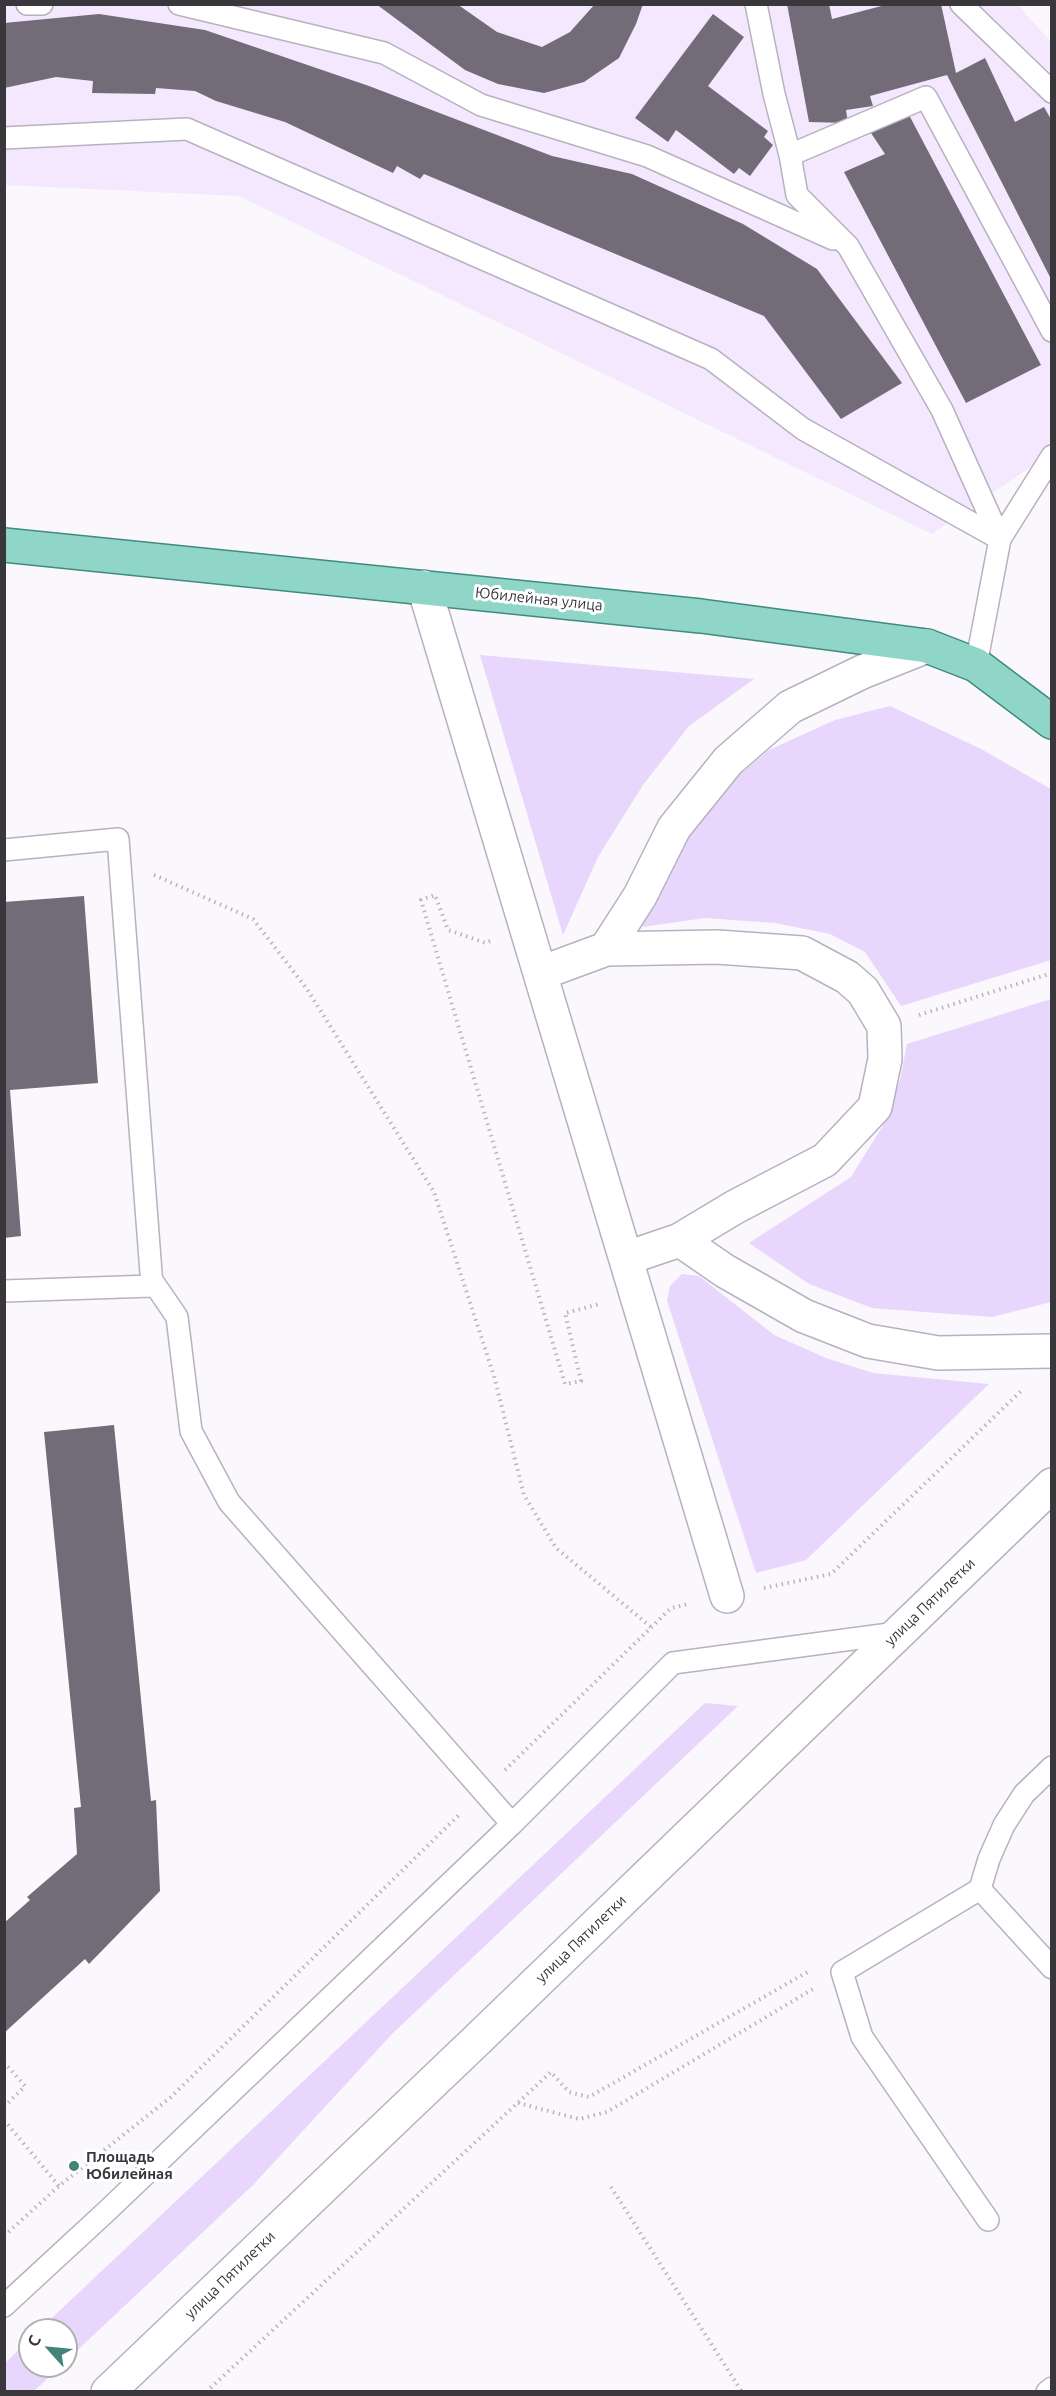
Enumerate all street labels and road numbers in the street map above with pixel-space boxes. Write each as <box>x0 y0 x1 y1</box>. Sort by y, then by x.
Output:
street label: Юбилейная улица <box>474 583 604 615</box>
street label: улица Пятилетки <box>881 1554 979 1650</box>
street label: улица Пятилетки <box>532 1891 630 1987</box>
street label: улица Пятилетки <box>181 2227 279 2323</box>

